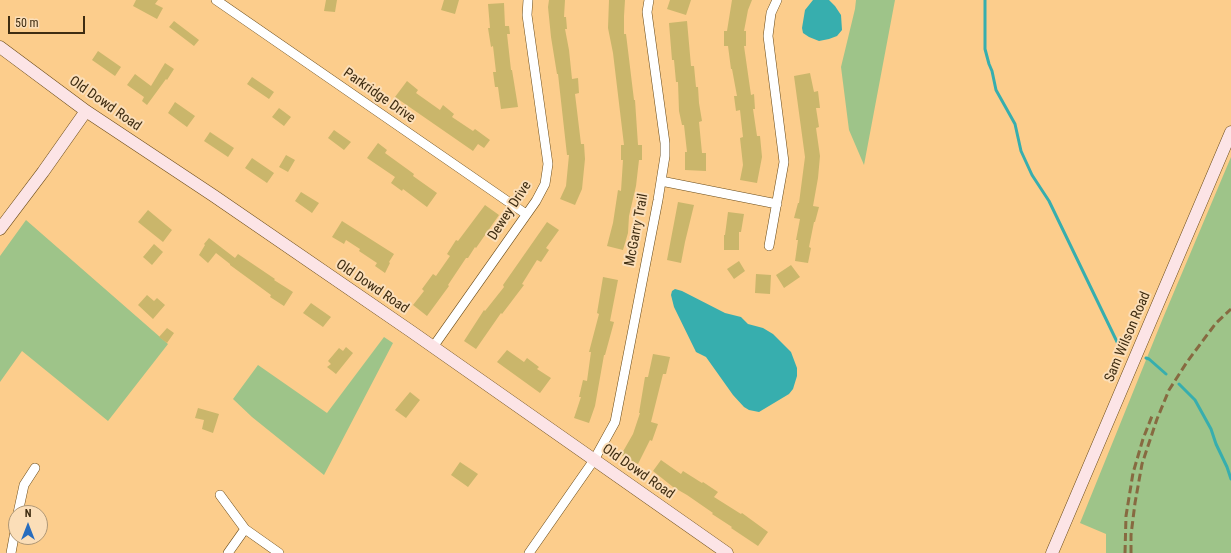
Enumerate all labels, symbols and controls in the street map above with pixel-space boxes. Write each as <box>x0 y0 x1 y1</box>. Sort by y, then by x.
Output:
scale bar <box>10 8 87 34</box>
text: 50 m <box>15 16 39 30</box>
street label: Parkridge Drive <box>340 65 418 127</box>
street label: Old Dowd Road <box>66 73 144 135</box>
street label: Dewey Drive <box>485 178 535 244</box>
street label: McGarry Trail <box>622 192 652 268</box>
street label: Old Dowd Road <box>332 257 412 317</box>
street label: Sam Wilson Road <box>1101 289 1155 385</box>
street label: Old Dowd Road <box>599 441 677 503</box>
north arrow <box>8 505 48 545</box>
text: N <box>25 507 31 520</box>

